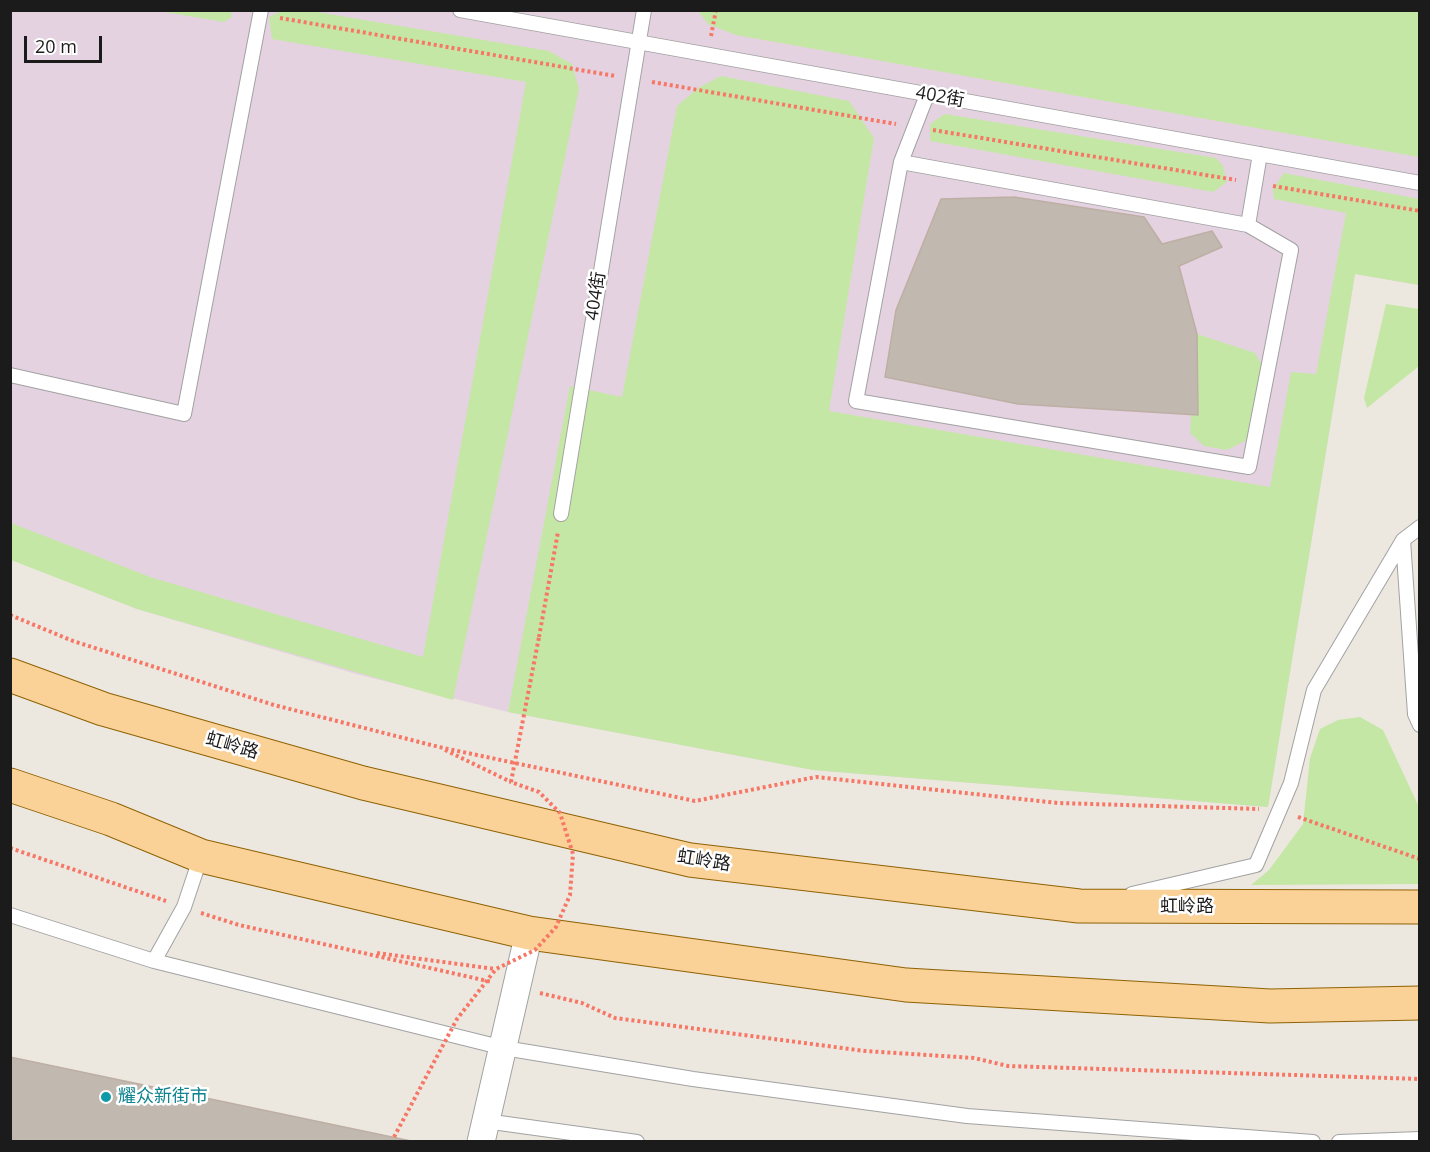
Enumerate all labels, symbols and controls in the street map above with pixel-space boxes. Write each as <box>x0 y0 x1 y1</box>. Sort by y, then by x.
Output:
scale bar <box>27 24 105 62</box>
text: 20 m <box>35 34 77 58</box>
street label: 402街 <box>914 82 966 112</box>
street label: 404街 <box>582 270 610 322</box>
street label: 虹岭路 <box>203 728 261 764</box>
street label: 虹岭路 <box>676 846 732 876</box>
street label: 虹岭路 <box>1160 896 1214 918</box>
place label: 耀众新街市 <box>118 1086 208 1108</box>
marker: 耀众新街市 <box>99 1090 113 1104</box>

